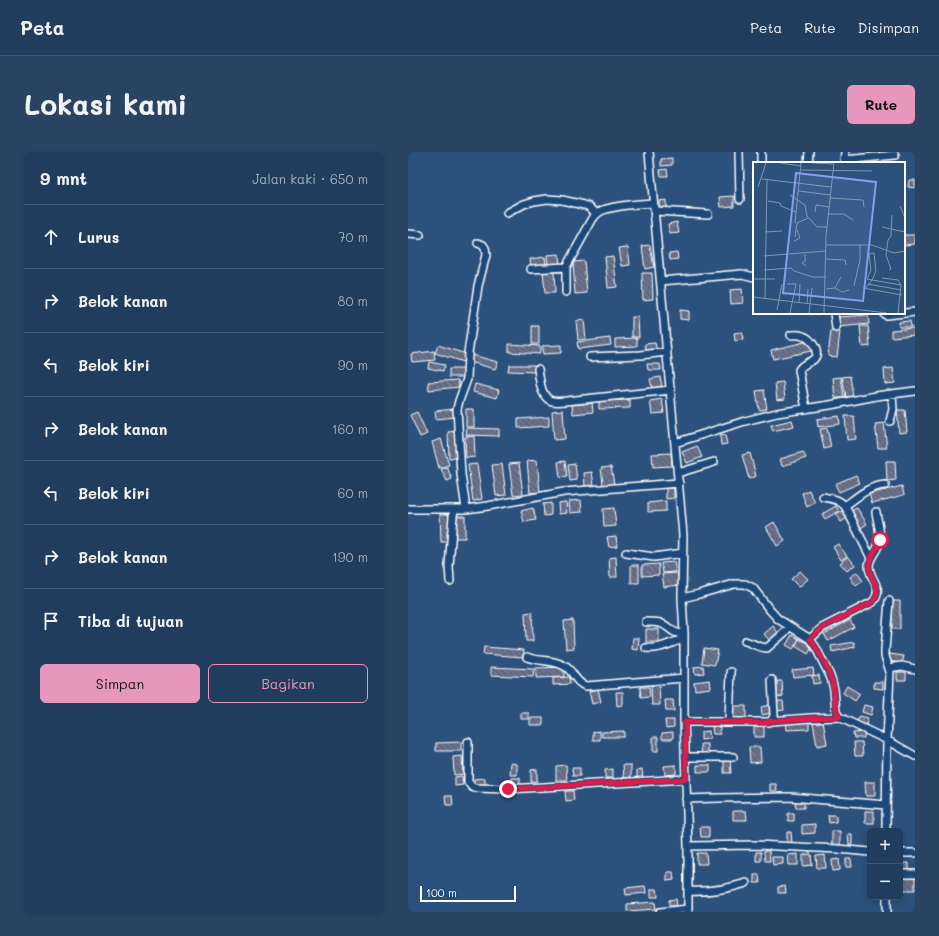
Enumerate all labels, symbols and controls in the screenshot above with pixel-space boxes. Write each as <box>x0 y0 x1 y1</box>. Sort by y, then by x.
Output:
text: Peta <box>20 15 64 40</box>
text: Peta <box>750 18 782 37</box>
text: Rute <box>804 18 836 37</box>
text: Disimpan <box>858 18 919 37</box>
button: Rute <box>847 85 915 124</box>
text: Lokasi kami <box>24 86 187 122</box>
inset map <box>753 162 905 314</box>
text: 9 mnt <box>40 167 87 189</box>
text: Jalan kaki · 650 m <box>252 170 368 187</box>
icon: ahead <box>40 226 62 248</box>
text: Lurus <box>78 227 119 247</box>
text: 70 m <box>338 228 368 245</box>
icon: right <box>40 290 62 312</box>
text: Belok kanan <box>78 291 167 311</box>
text: 80 m <box>338 292 368 309</box>
icon: left <box>40 354 62 376</box>
text: Belok kiri <box>78 355 150 375</box>
text: 90 m <box>338 356 368 373</box>
icon: right <box>40 418 62 440</box>
text: Belok kanan <box>78 419 167 439</box>
text: 160 m <box>332 420 368 437</box>
icon: left <box>40 482 62 504</box>
text: Belok kiri <box>78 483 150 503</box>
text: 60 m <box>338 484 368 501</box>
route start <box>871 531 889 549</box>
icon: right <box>40 546 62 568</box>
text: Belok kanan <box>78 547 167 567</box>
text: 190 m <box>332 548 368 565</box>
icon: arrive <box>40 610 62 632</box>
text: Tiba di tujuan <box>78 611 183 631</box>
button: Simpan <box>40 664 200 703</box>
button: Bagikan <box>208 664 368 703</box>
route end <box>499 780 517 798</box>
map controls <box>867 828 903 900</box>
button: + <box>867 828 903 864</box>
button: − <box>867 864 903 900</box>
scale bar <box>420 884 516 903</box>
text: 100 m <box>426 885 457 900</box>

